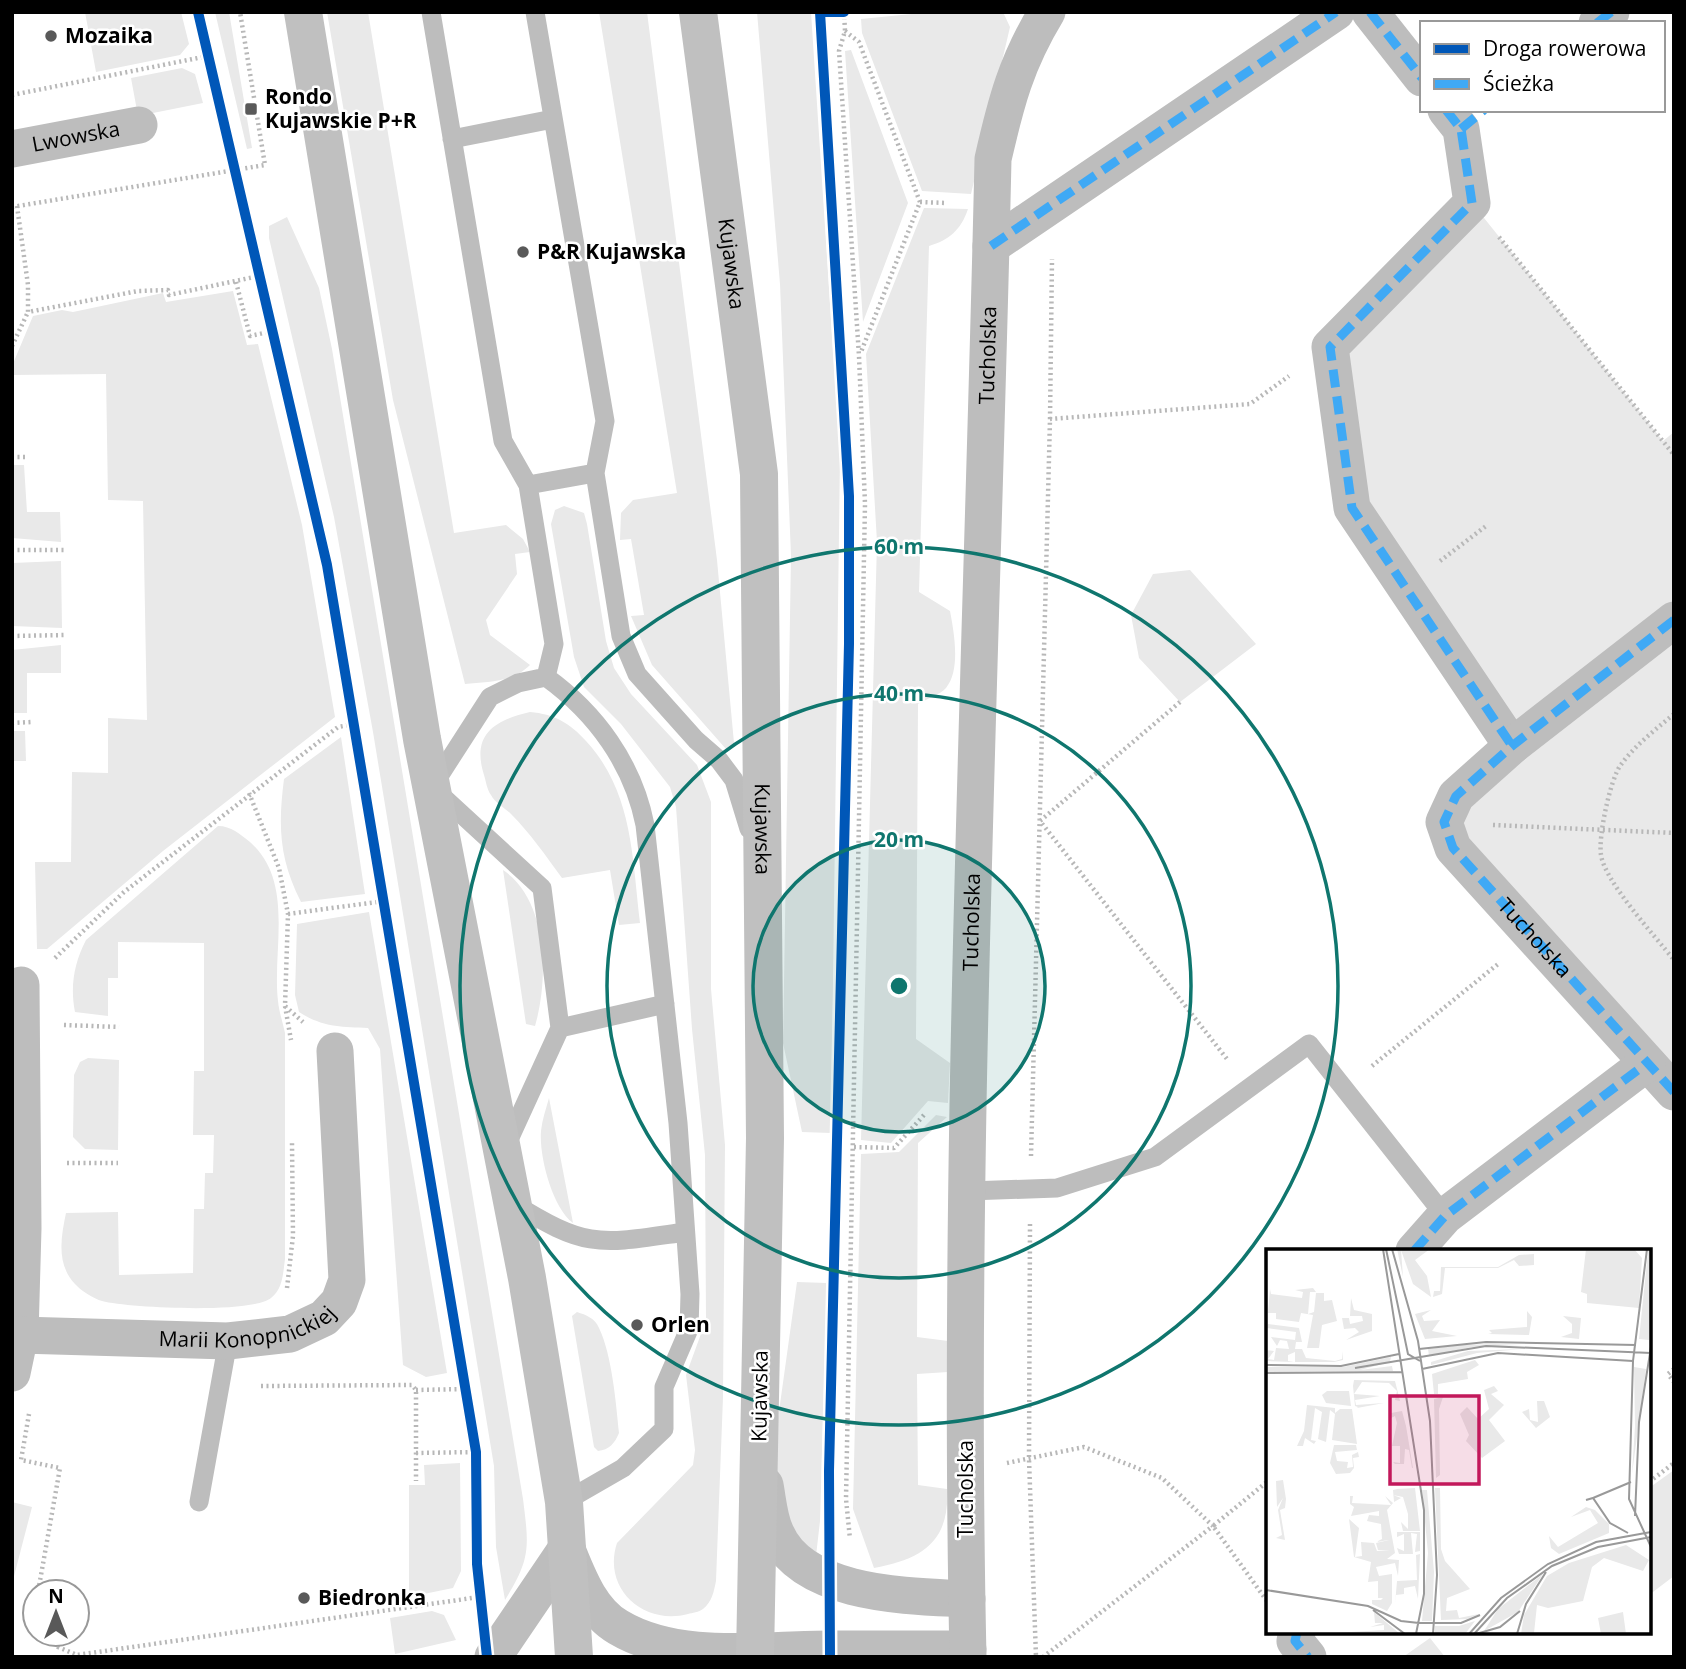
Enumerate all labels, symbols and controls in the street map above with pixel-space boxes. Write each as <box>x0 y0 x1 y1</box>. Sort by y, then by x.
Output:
place label: Mozaika <box>65 21 153 49</box>
legend <box>1420 21 1665 112</box>
marker: Mozaika <box>43 28 59 44</box>
text: Droga rowerowa <box>1483 34 1646 62</box>
text: Ścieżka <box>1483 69 1554 97</box>
place label: Rondo Kujawskie P+R <box>265 82 417 134</box>
marker: Rondo Kujawskie P+R <box>243 101 259 117</box>
street label: Lwowska <box>29 114 122 158</box>
street label: Kujawska <box>712 216 752 311</box>
place label: P&R Kujawska <box>537 237 686 265</box>
marker: P&R Kujawska <box>515 244 531 260</box>
street label: Tucholska <box>972 306 1002 405</box>
text: 60 m <box>874 532 924 560</box>
text: 40 m <box>874 679 924 707</box>
street label: Kujawska <box>749 783 778 875</box>
text: 20 m <box>874 825 924 853</box>
street label: Tucholska <box>956 873 986 971</box>
street label: Tucholska <box>1492 892 1579 983</box>
centre of rings <box>887 974 911 998</box>
inset map <box>1266 1249 1651 1634</box>
street label: Marii Konopnickiej <box>158 1299 341 1354</box>
place label: Orlen <box>651 1310 710 1338</box>
marker: Orlen <box>629 1317 645 1333</box>
street label: Kujawska <box>744 1350 774 1442</box>
street label: Tucholska <box>951 1440 979 1538</box>
north arrow <box>21 1578 91 1648</box>
text: N <box>48 1583 64 1609</box>
place label: Biedronka <box>318 1583 426 1611</box>
marker: Biedronka <box>296 1590 312 1606</box>

